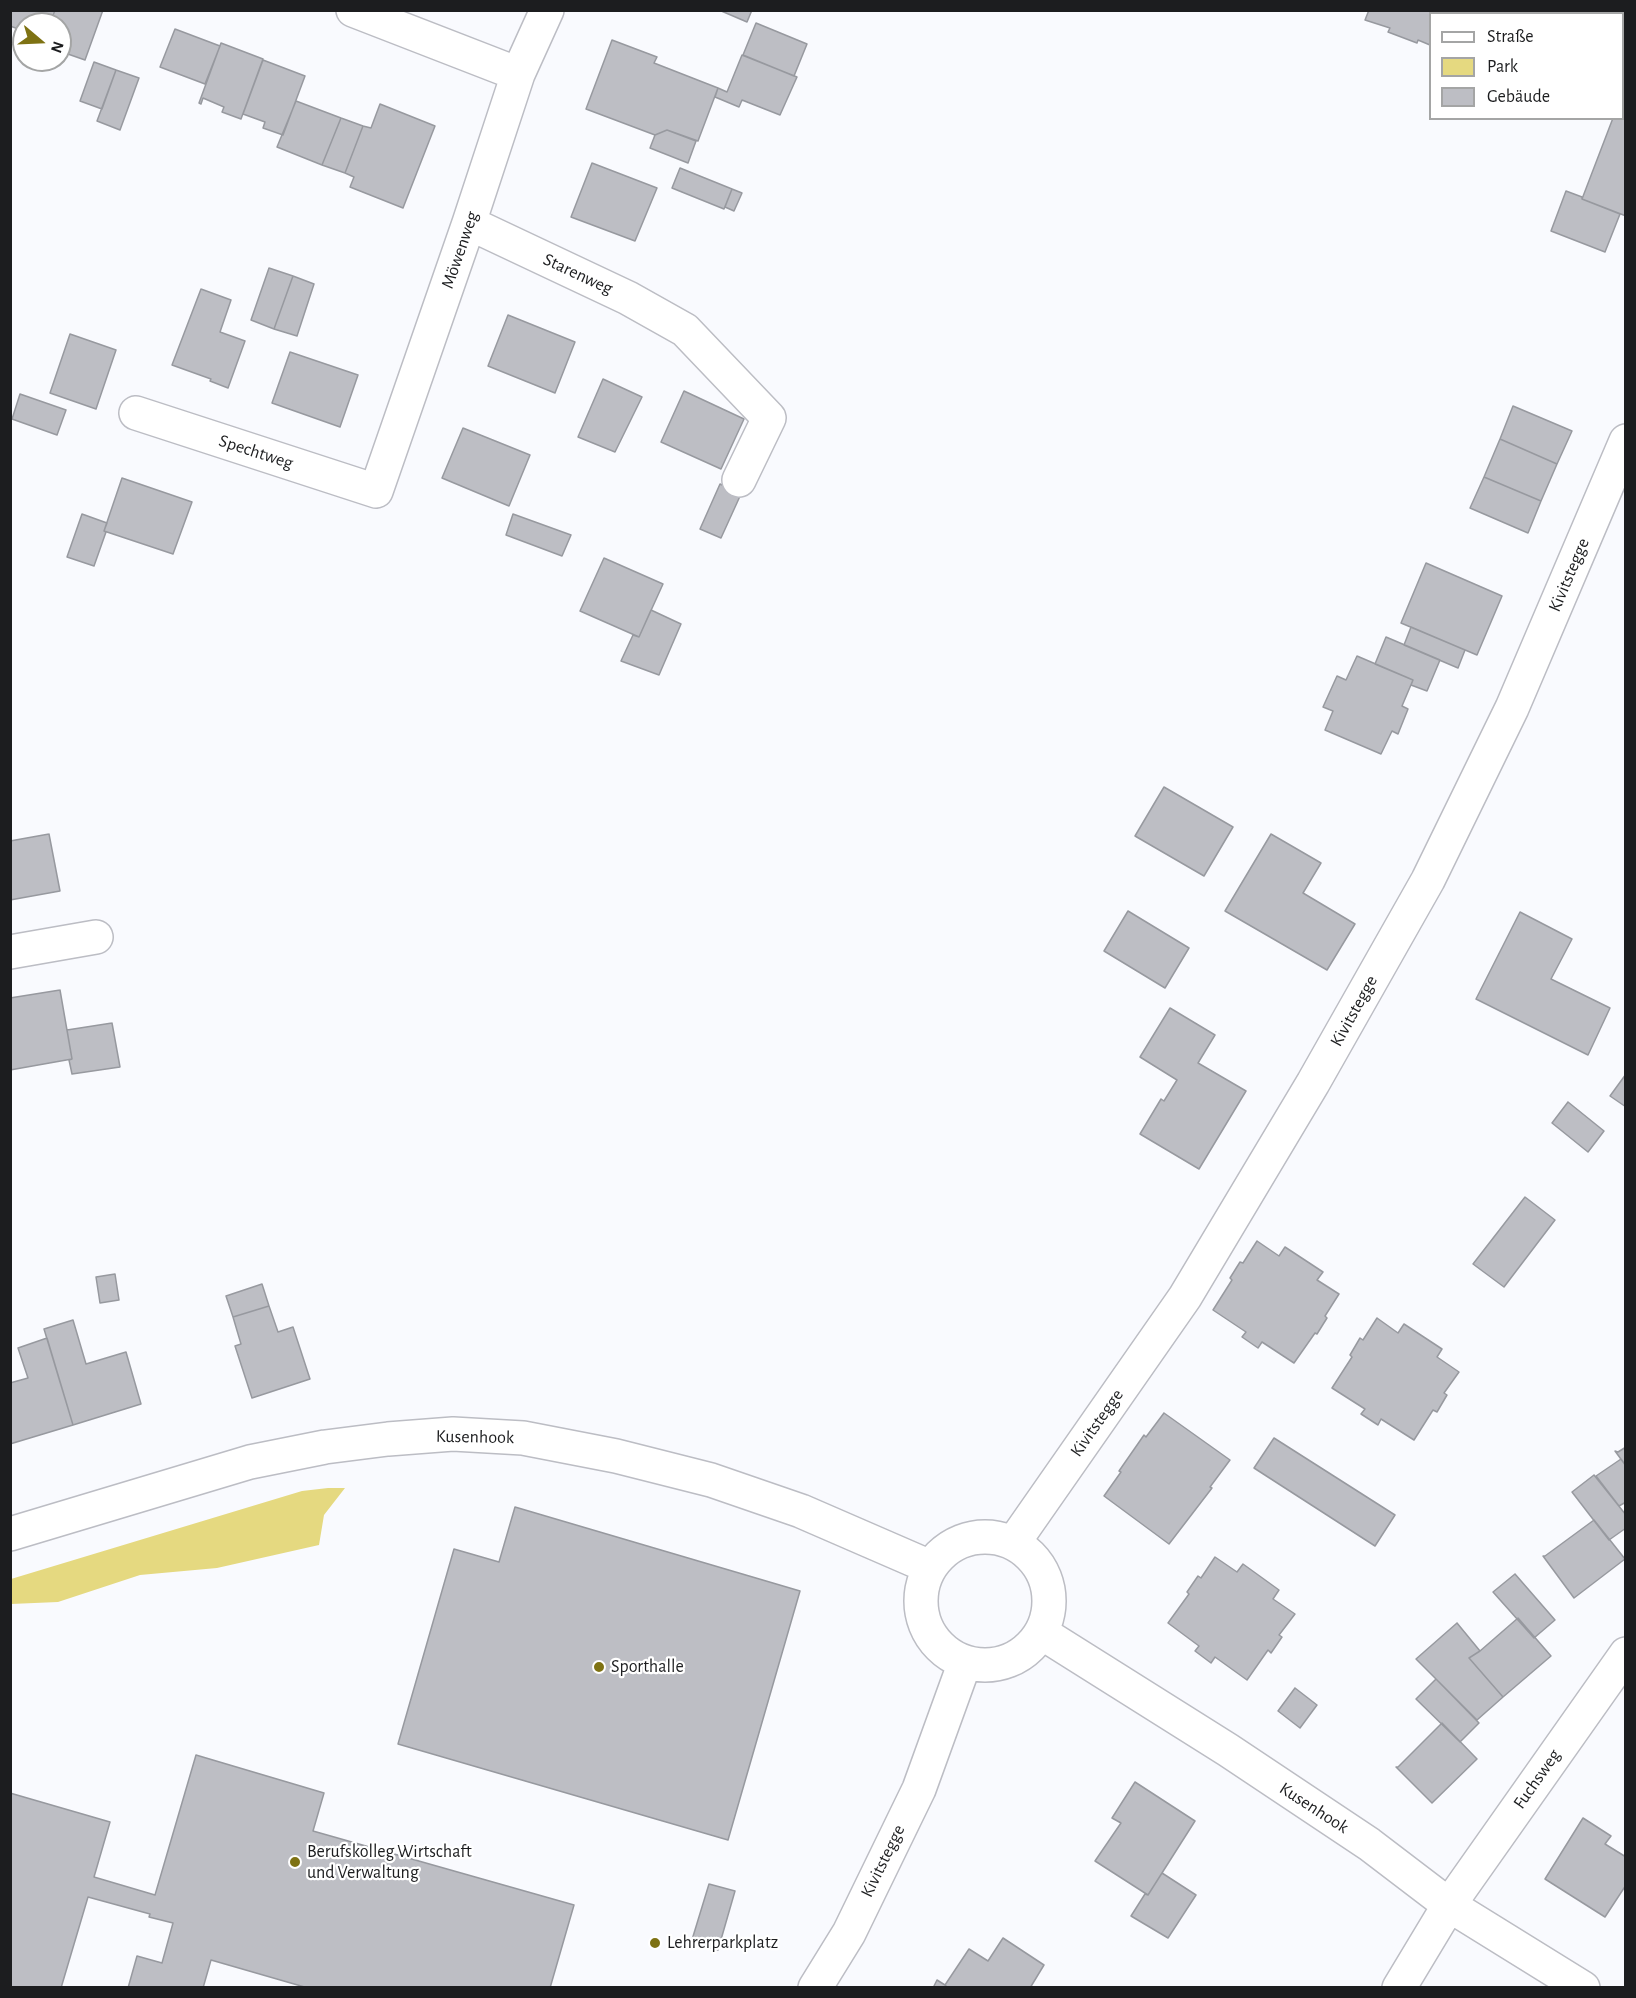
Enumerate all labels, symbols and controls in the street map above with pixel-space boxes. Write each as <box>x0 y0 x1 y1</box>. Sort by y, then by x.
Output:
north arrow <box>12 12 72 72</box>
legend <box>1429 12 1624 120</box>
text: Straße <box>1487 28 1533 46</box>
text: N <box>48 39 67 55</box>
text: Park <box>1487 58 1518 76</box>
text: Gebäude <box>1487 88 1550 106</box>
street label: Möwenweg <box>437 209 483 291</box>
street label: Starenweg <box>540 249 616 299</box>
street label: Spechtweg <box>216 430 296 474</box>
street label: Kivitstegge <box>1544 535 1594 615</box>
street label: Kivitstegge <box>1326 972 1382 1050</box>
street label: Kivitstegge <box>1066 1385 1128 1461</box>
street label: Kusenhook <box>436 1426 514 1448</box>
place label: Sporthalle <box>611 1656 684 1678</box>
marker: Sporthalle <box>592 1660 606 1674</box>
street label: Fuchsweg <box>1509 1745 1565 1813</box>
street label: Kusenhook <box>1275 1778 1353 1838</box>
street label: Kivitstegge <box>856 1821 910 1901</box>
place label: Berufskolleg Wirtschaft und Verwaltung <box>307 1841 472 1884</box>
marker: Berufskolleg Wirtschaft und Verwaltung <box>288 1855 302 1869</box>
place label: Lehrerparkplatz <box>667 1932 778 1954</box>
marker: Lehrerparkplatz <box>648 1936 662 1950</box>

